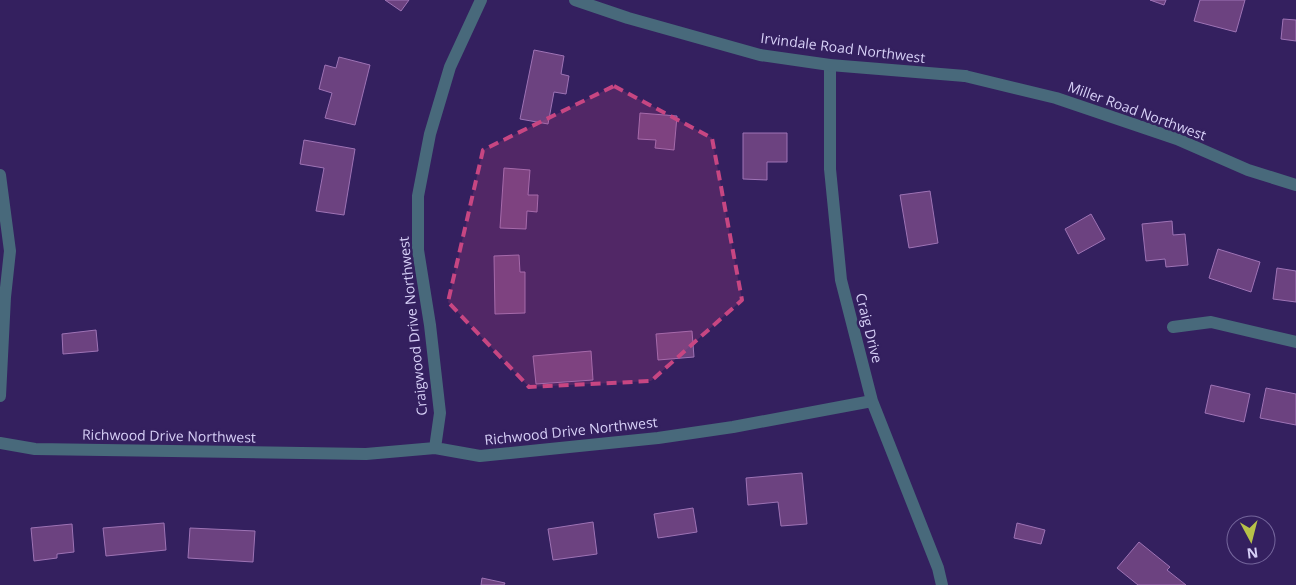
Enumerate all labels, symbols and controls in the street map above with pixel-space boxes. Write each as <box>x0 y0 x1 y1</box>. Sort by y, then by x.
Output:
street label: Irvindale Road Northwest <box>760 28 927 67</box>
street label: Miller Road Northwest <box>1065 77 1209 144</box>
street label: Craigwood Drive Northwest <box>394 236 431 416</box>
street label: Craig Drive <box>852 291 887 365</box>
street label: Richwood Drive Northwest <box>483 412 658 449</box>
street label: Richwood Drive Northwest <box>82 424 256 447</box>
north arrow <box>1226 515 1276 565</box>
text: N <box>1246 543 1259 564</box>

